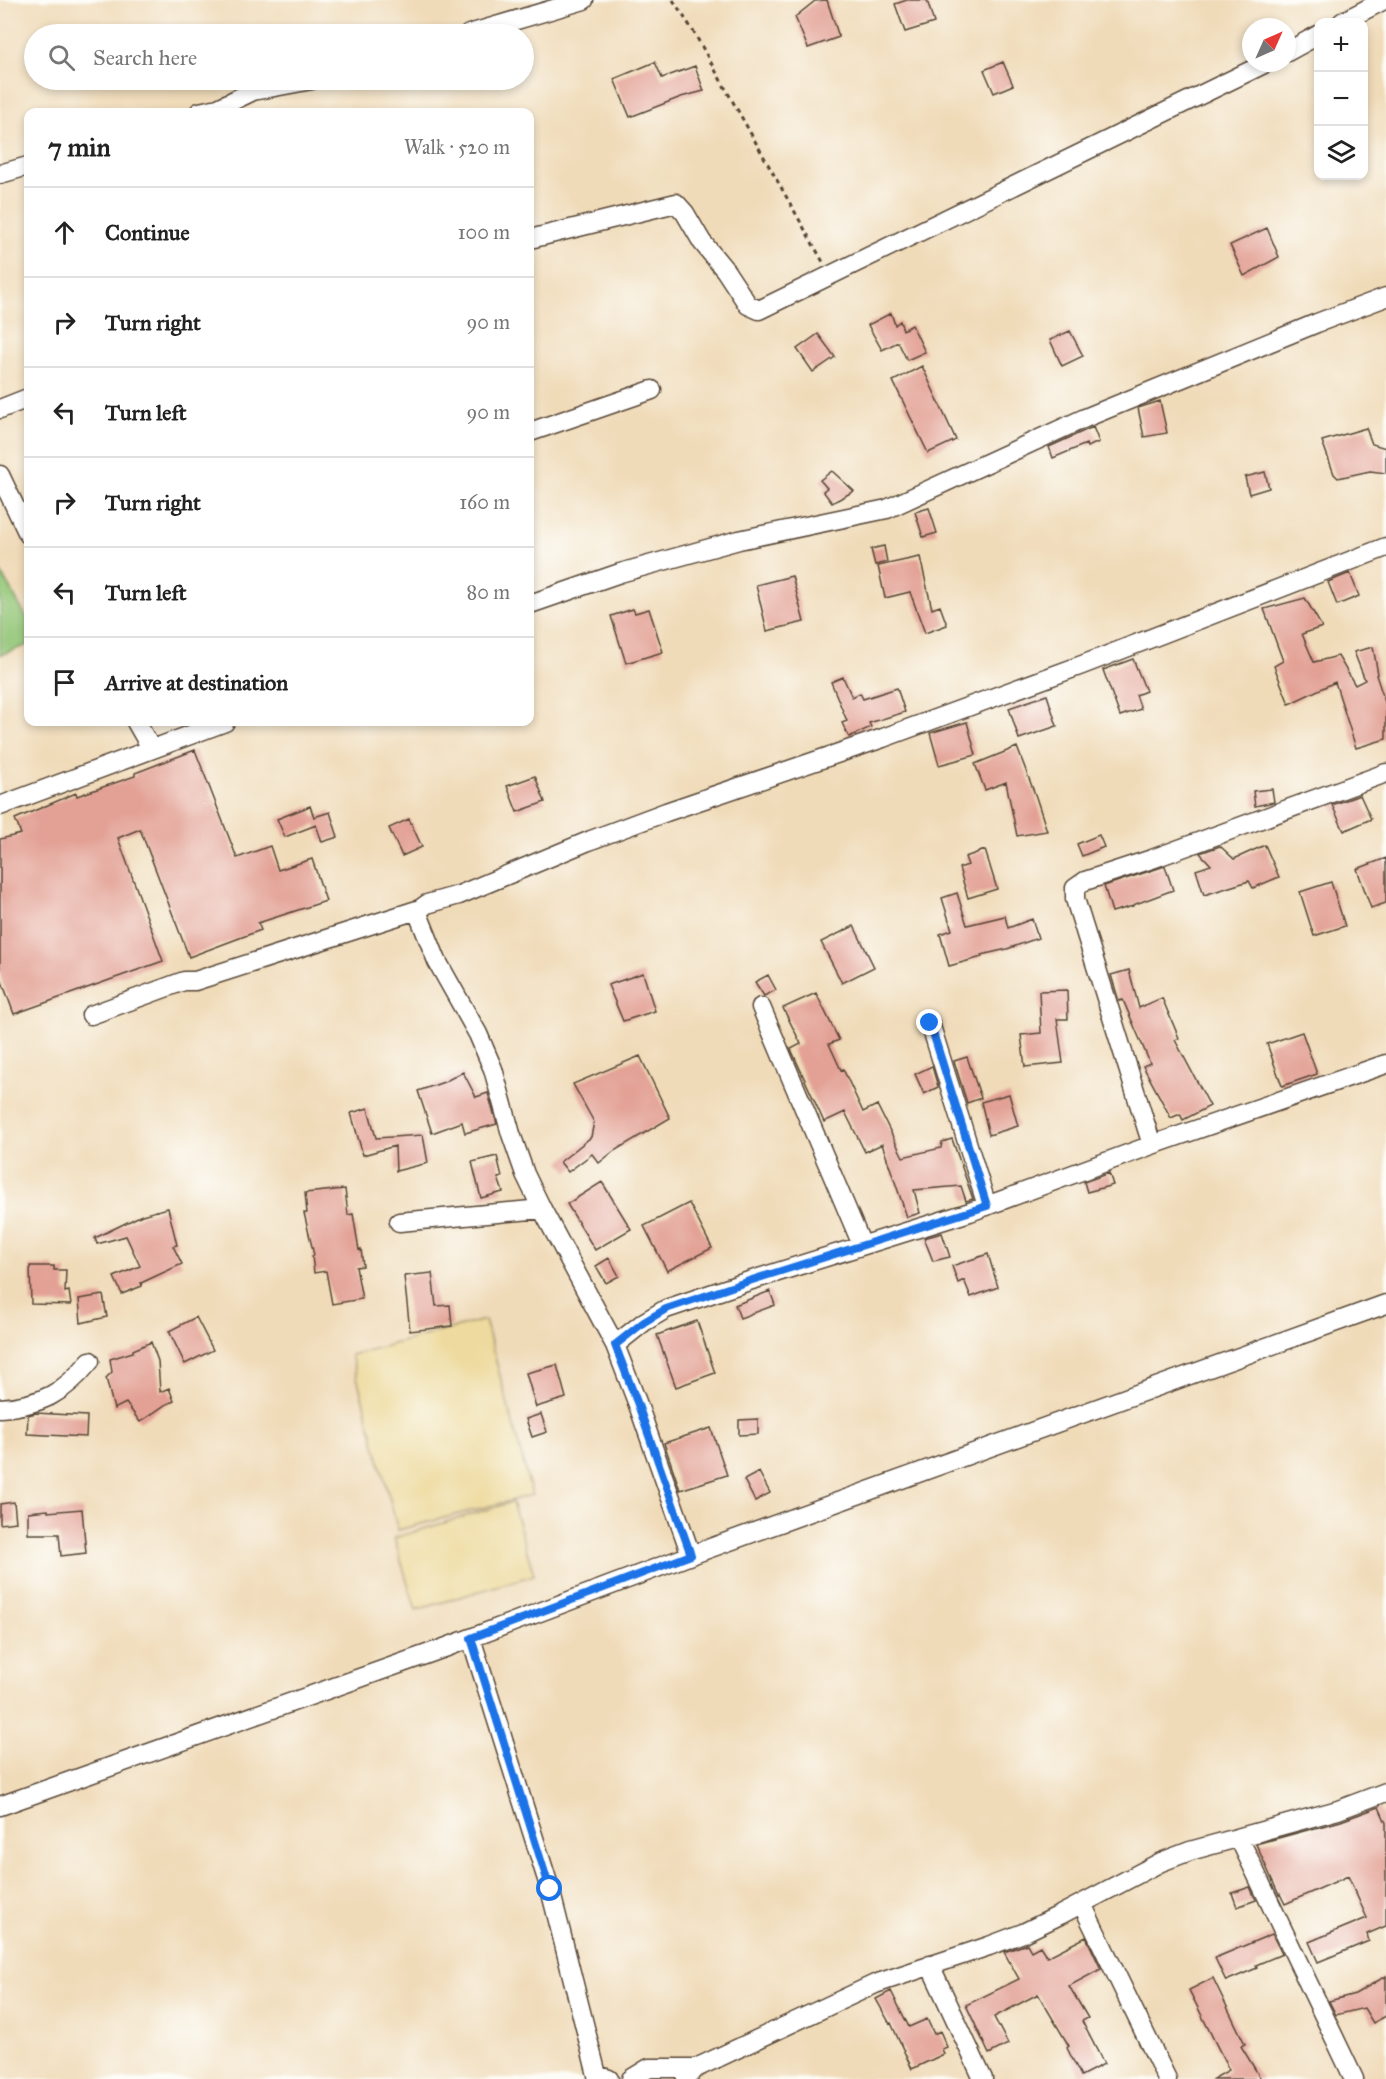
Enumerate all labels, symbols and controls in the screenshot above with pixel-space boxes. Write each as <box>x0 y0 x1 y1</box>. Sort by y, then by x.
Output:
north arrow <box>1242 18 1296 72</box>
map controls <box>1314 18 1368 180</box>
button: + <box>1314 18 1368 72</box>
search box <box>24 24 534 90</box>
icon: search <box>45 41 78 74</box>
text: Search here <box>93 44 197 71</box>
button: − <box>1314 72 1368 126</box>
button: layers <box>1314 126 1368 180</box>
text: 7 min <box>48 131 111 163</box>
text: Walk · 520 m <box>404 135 510 159</box>
icon: ahead <box>48 216 81 249</box>
text: Continue <box>105 219 190 246</box>
text: 100 m <box>458 220 510 244</box>
icon: right <box>48 306 81 339</box>
text: Turn right <box>105 309 201 336</box>
text: 90 m <box>467 310 510 334</box>
icon: left <box>48 396 81 429</box>
text: Turn left <box>105 399 187 426</box>
text: 90 m <box>467 400 510 424</box>
icon: right <box>48 486 81 519</box>
text: Turn right <box>105 489 201 516</box>
text: 160 m <box>459 490 510 514</box>
icon: left <box>48 576 81 609</box>
text: Turn left <box>105 579 187 606</box>
text: 80 m <box>467 580 510 604</box>
icon: arrive <box>48 666 81 699</box>
text: Arrive at destination <box>105 669 288 696</box>
route end <box>916 1009 942 1035</box>
route start <box>536 1875 562 1901</box>

